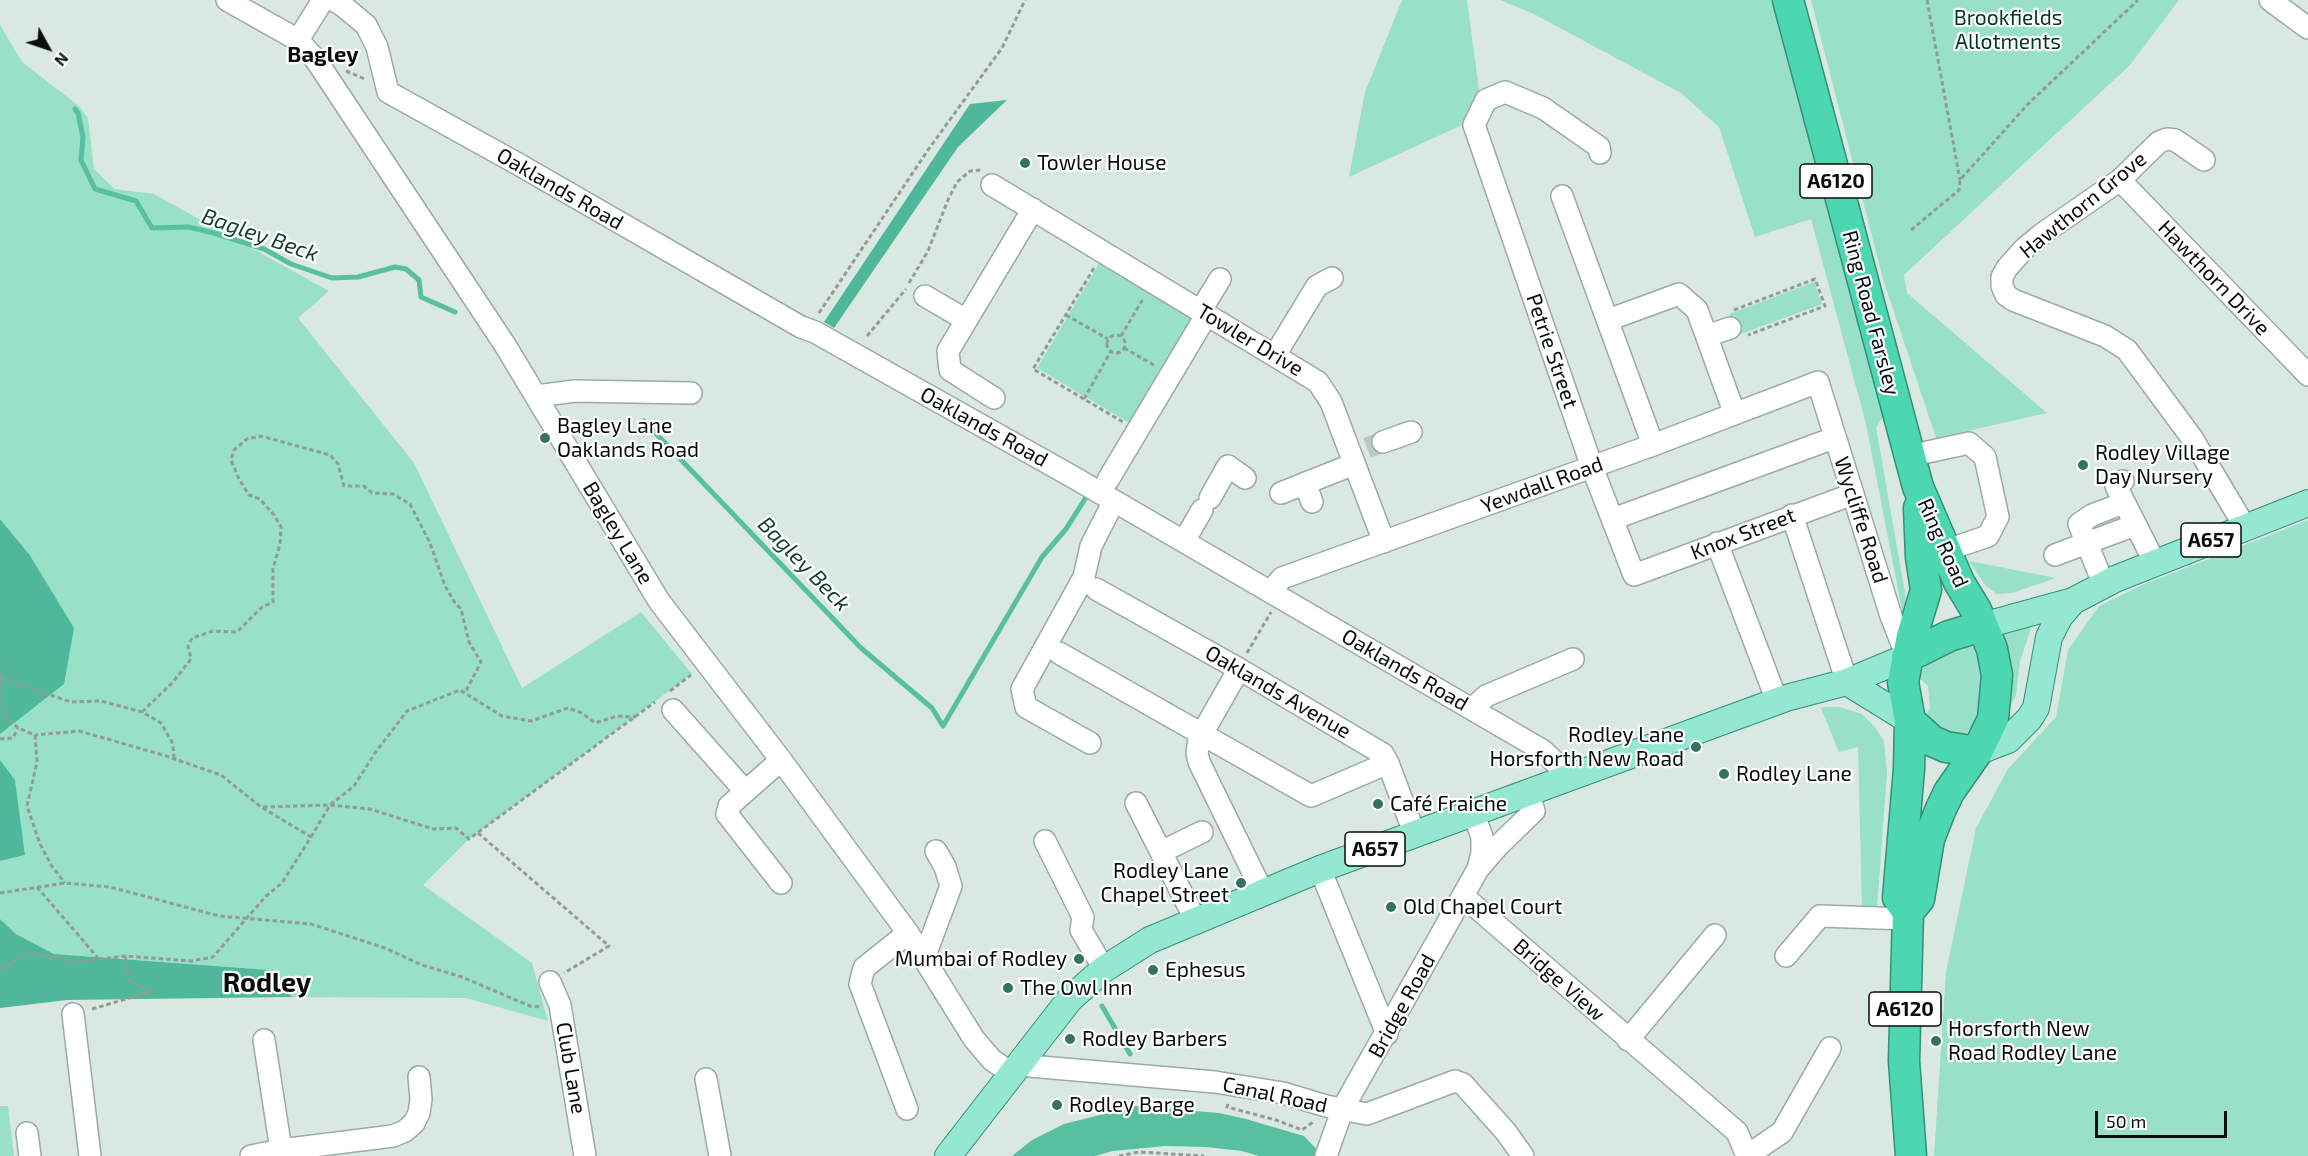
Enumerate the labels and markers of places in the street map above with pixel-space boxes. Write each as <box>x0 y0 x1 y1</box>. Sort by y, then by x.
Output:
place label: Towler House <box>1037 150 1167 176</box>
marker: Towler House <box>1018 156 1032 170</box>
place label: Bagley Lane Oaklands Road <box>557 413 699 463</box>
marker: Bagley Lane Oaklands Road <box>538 431 552 445</box>
place label: Rodley Village Day Nursery <box>2095 440 2230 490</box>
marker: Rodley Village Day Nursery <box>2076 458 2090 472</box>
place label: Rodley Lane Horsforth New Road <box>1489 722 1684 772</box>
marker: Rodley Lane Horsforth New Road <box>1689 740 1703 754</box>
place label: Rodley Lane <box>1736 761 1852 787</box>
marker: Rodley Lane <box>1717 767 1731 781</box>
place label: Café Fraiche <box>1390 791 1507 817</box>
marker: Café Fraiche <box>1371 797 1385 811</box>
place label: Rodley Lane Chapel Street <box>1101 858 1229 908</box>
marker: Rodley Lane Chapel Street <box>1234 876 1248 890</box>
place label: Old Chapel Court <box>1403 894 1562 920</box>
marker: Old Chapel Court <box>1384 900 1398 914</box>
place label: Mumbai of Rodley <box>895 946 1067 972</box>
marker: Mumbai of Rodley <box>1072 952 1086 966</box>
place label: Ephesus <box>1165 957 1246 983</box>
marker: Ephesus <box>1146 963 1160 977</box>
place label: The Owl Inn <box>1020 975 1133 1001</box>
marker: The Owl Inn <box>1001 981 1015 995</box>
place label: Horsforth New Road Rodley Lane <box>1948 1016 2117 1066</box>
place label: Rodley Barbers <box>1082 1026 1227 1052</box>
marker: Rodley Barbers <box>1063 1032 1077 1046</box>
marker: Horsforth New Road Rodley Lane <box>1929 1034 1943 1048</box>
place label: Rodley Barge <box>1069 1092 1195 1118</box>
marker: Rodley Barge <box>1050 1098 1064 1112</box>

